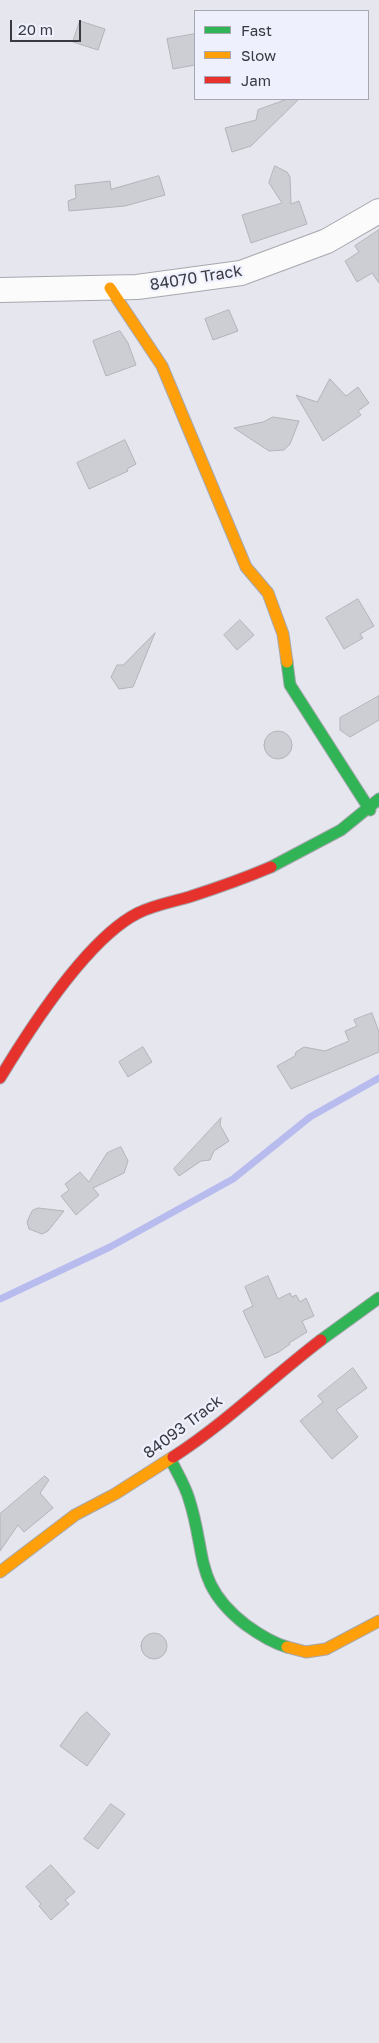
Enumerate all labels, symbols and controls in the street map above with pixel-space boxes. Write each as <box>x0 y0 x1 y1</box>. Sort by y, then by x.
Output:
scale bar <box>12 10 84 42</box>
legend <box>194 10 369 100</box>
text: 20 m <box>18 20 53 38</box>
text: Fast <box>241 21 272 39</box>
text: Slow <box>241 46 276 64</box>
text: Jam <box>241 71 271 89</box>
street label: 84070 Track <box>148 261 244 295</box>
street label: 84093 Track <box>140 1391 226 1463</box>

